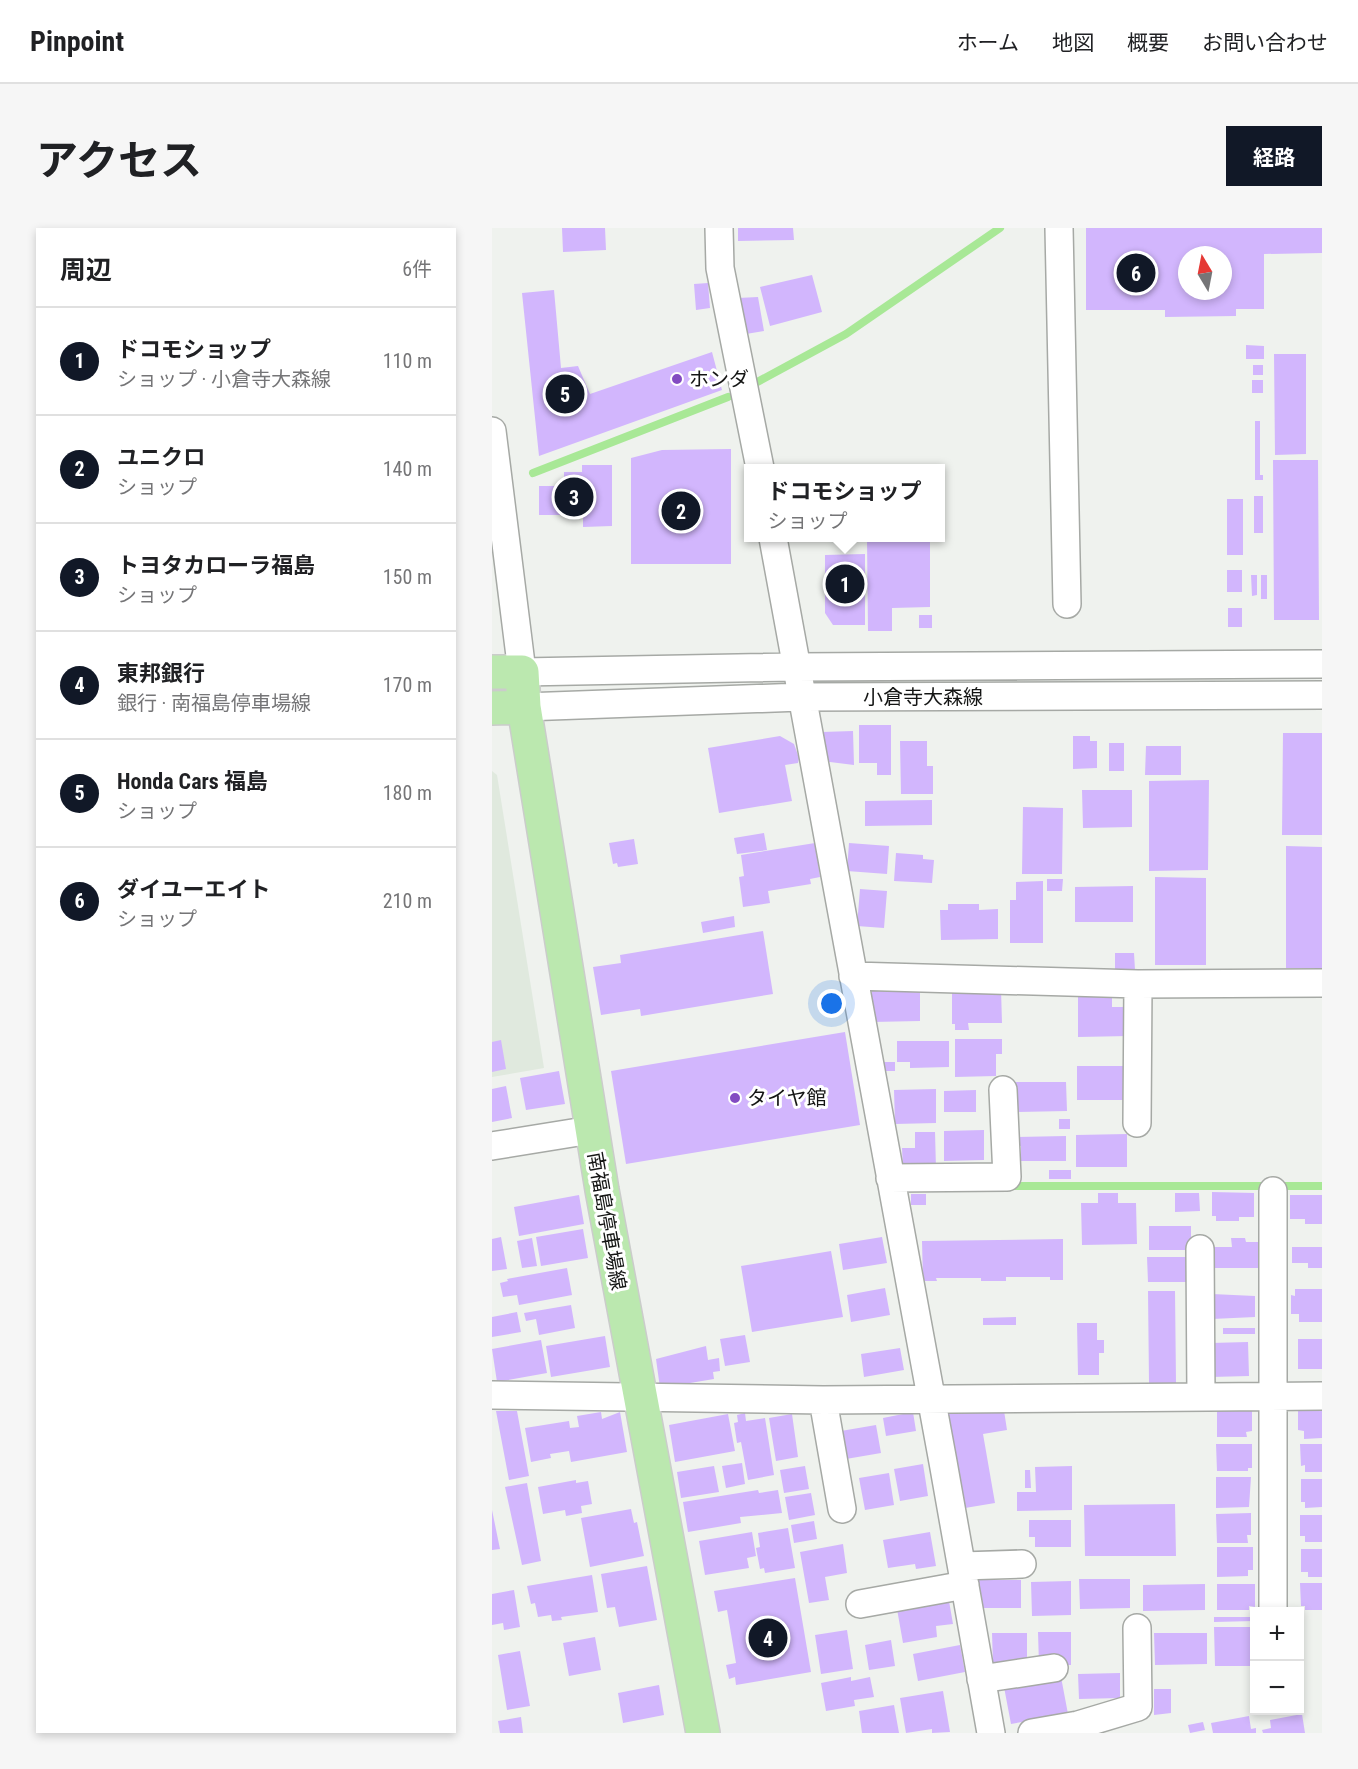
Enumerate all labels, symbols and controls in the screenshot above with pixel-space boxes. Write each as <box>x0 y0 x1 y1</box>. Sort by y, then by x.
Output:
text: Pinpoint <box>30 25 124 58</box>
text: ホーム <box>957 31 1019 55</box>
text: 地図 <box>1052 31 1094 55</box>
text: 概要 <box>1127 31 1169 55</box>
text: お問い合わせ <box>1202 31 1328 55</box>
button: 経路 <box>1226 126 1322 186</box>
text: アクセス <box>36 136 202 185</box>
north arrow <box>1178 246 1232 300</box>
pin: 6 <box>1116 250 1156 296</box>
text: 周辺 <box>60 255 112 285</box>
text: 6件 <box>402 257 432 281</box>
text: ドコモショップ <box>117 337 271 362</box>
text: 1 <box>74 349 85 373</box>
text: 110 m <box>383 349 432 373</box>
text: ショップ · 小倉寺大森線 <box>117 367 331 391</box>
place label: ホンダ <box>689 367 749 391</box>
pin: 5 <box>546 372 584 416</box>
marker: ホンダ <box>670 372 684 386</box>
text: ユニクロ <box>117 445 205 470</box>
text: 2 <box>74 457 85 481</box>
text: 140 m <box>383 457 432 481</box>
popup <box>744 464 945 542</box>
pin: 3 <box>554 474 593 520</box>
text: ショップ <box>117 475 197 499</box>
text: ドコモショップ <box>767 479 922 504</box>
pin: 2 <box>662 488 700 534</box>
text: ショップ <box>767 509 847 533</box>
text: トヨタカローラ福島 <box>117 553 315 578</box>
pin: 1 <box>826 562 864 606</box>
text: 3 <box>74 565 85 589</box>
text: 150 m <box>383 565 432 589</box>
text: ショップ <box>117 583 197 607</box>
text: 東邦銀行 <box>117 661 205 686</box>
text: 4 <box>74 673 85 697</box>
text: 170 m <box>383 673 432 697</box>
street label: 小倉寺大森線 <box>863 685 983 709</box>
text: 銀行 · 南福島停車場線 <box>117 691 311 715</box>
text: Honda Cars 福島 <box>117 769 268 794</box>
text: 5 <box>74 781 85 805</box>
text: 180 m <box>383 781 432 805</box>
text: ショップ <box>117 799 197 823</box>
text: ダイユーエイト <box>117 877 271 902</box>
text: 6 <box>74 889 85 913</box>
text: 210 m <box>383 889 432 913</box>
text: ショップ <box>117 907 197 931</box>
your location <box>817 989 846 1018</box>
place label: タイヤ館 <box>747 1086 826 1110</box>
marker: タイヤ館 <box>728 1091 742 1105</box>
street label: 南福島停車場線 <box>583 1150 631 1292</box>
map controls <box>1250 1607 1304 1715</box>
button: + <box>1250 1607 1304 1661</box>
pin: 4 <box>748 1616 788 1660</box>
button: − <box>1250 1661 1304 1715</box>

